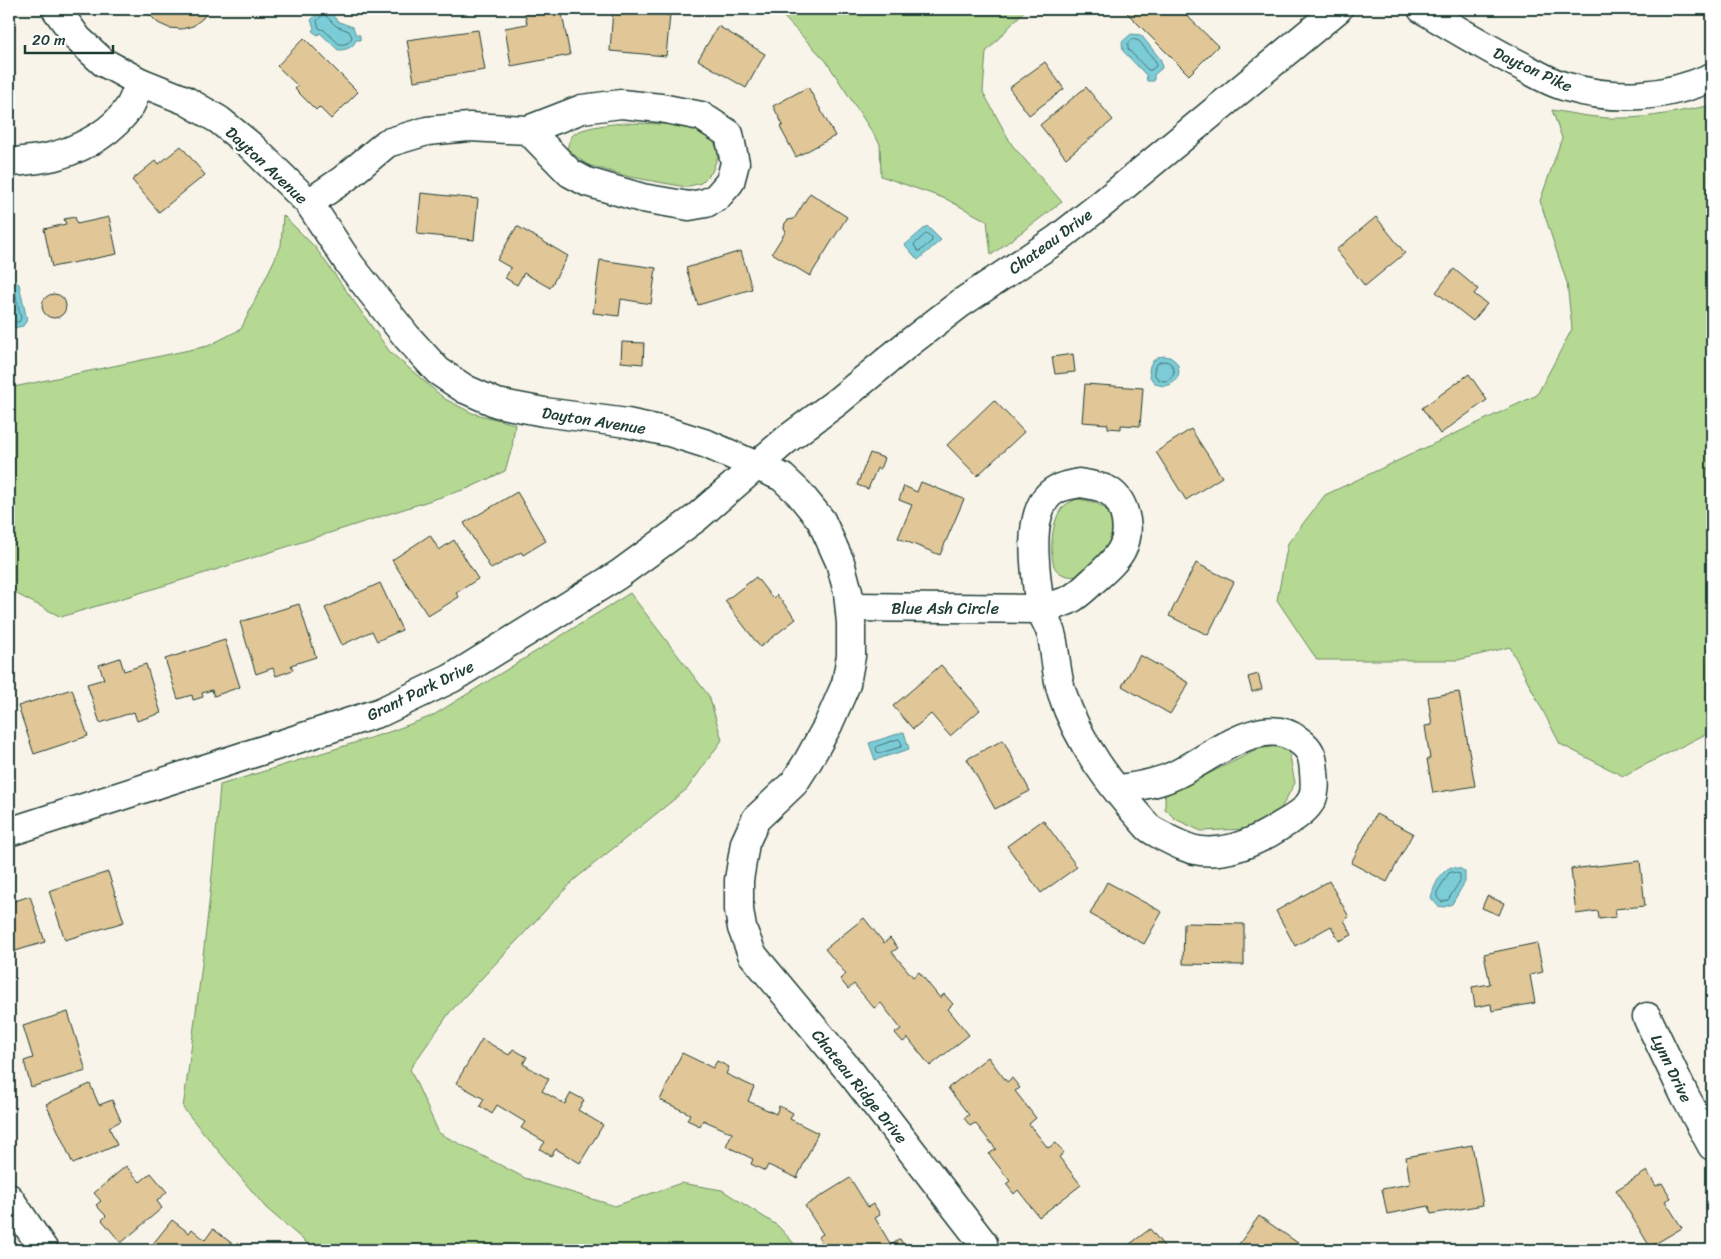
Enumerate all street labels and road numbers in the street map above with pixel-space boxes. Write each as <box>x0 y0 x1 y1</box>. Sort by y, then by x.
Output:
street label: Dayton Pike <box>1488 38 1577 100</box>
street label: Dayton Avenue <box>218 119 315 212</box>
street label: Chateau Drive <box>1002 201 1099 282</box>
street label: Dayton Avenue <box>540 398 648 443</box>
street label: Blue Ash Circle <box>891 594 999 623</box>
street label: Grant Park Drive <box>361 652 479 729</box>
street label: Chateau Ridge Drive <box>804 1022 915 1150</box>
street label: Lynn Drive <box>1642 1029 1701 1108</box>

